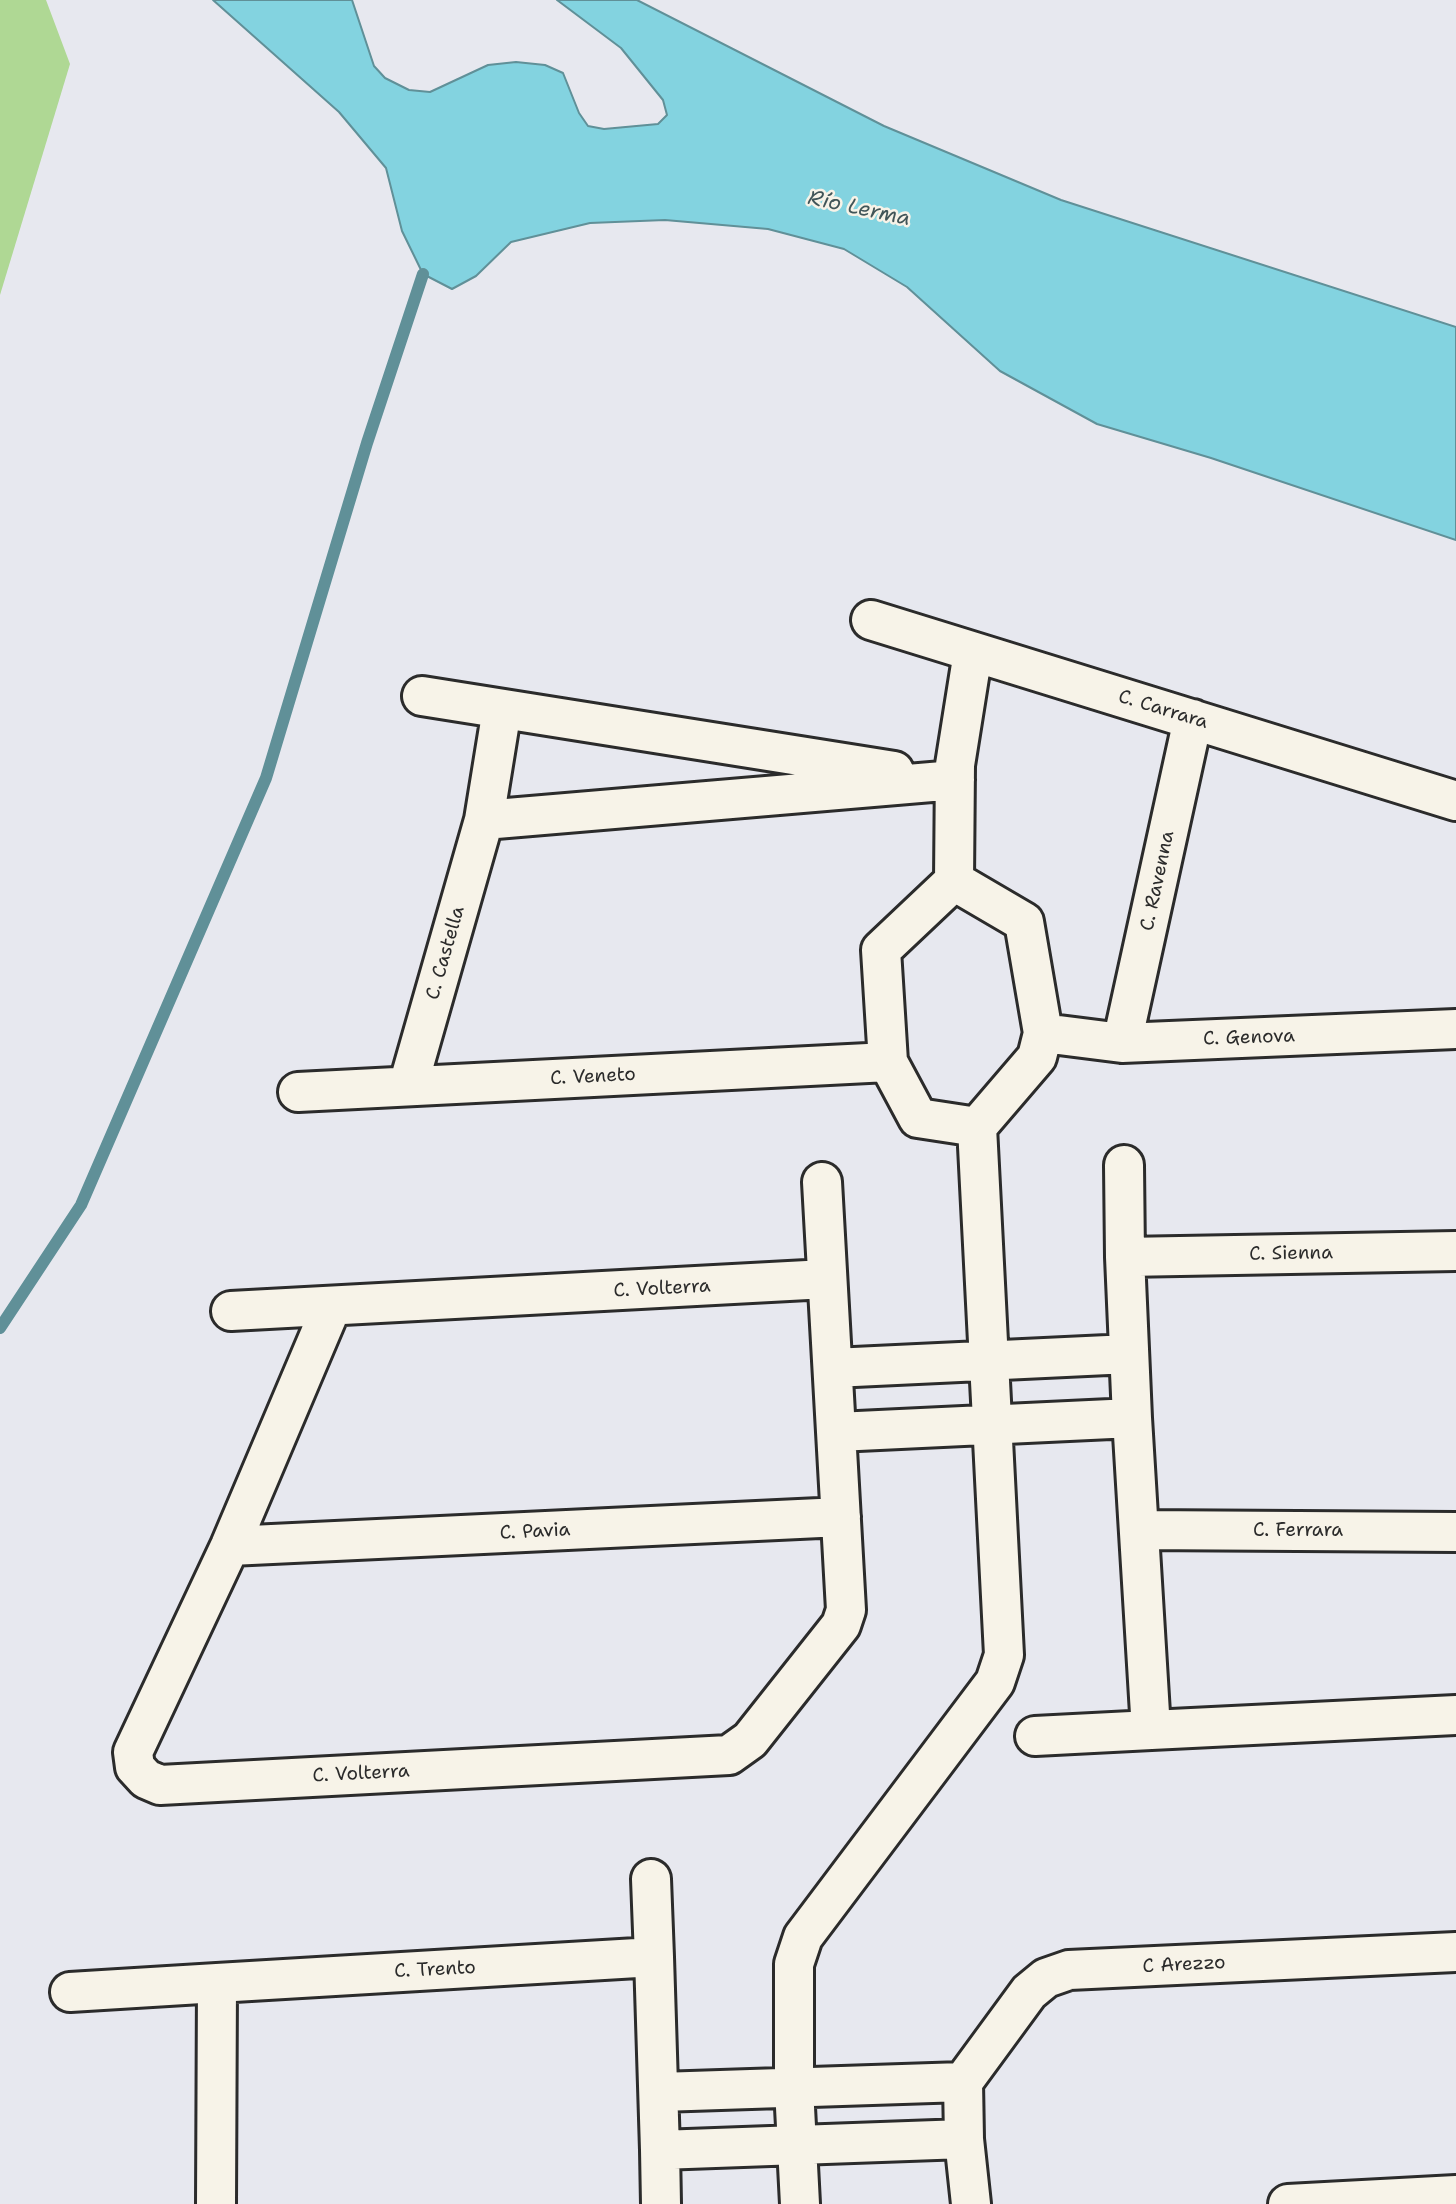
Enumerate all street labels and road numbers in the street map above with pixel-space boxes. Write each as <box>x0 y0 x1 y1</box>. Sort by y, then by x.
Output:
street label: C. Carrara <box>1115 686 1211 734</box>
street label: C. Ravenna <box>1136 829 1180 933</box>
street label: C. Castella <box>422 904 470 1002</box>
street label: C. Genova <box>1203 1025 1295 1051</box>
street label: C. Veneto <box>550 1063 636 1091</box>
street label: C. Sienna <box>1249 1242 1333 1266</box>
street label: C. Volterra <box>613 1275 711 1303</box>
street label: C. Pavia <box>499 1519 571 1545</box>
street label: C. Ferrara <box>1253 1520 1343 1542</box>
street label: C. Volterra <box>312 1760 410 1788</box>
street label: C Arezzo <box>1142 1951 1226 1979</box>
street label: C. Trento <box>394 1956 476 1984</box>

